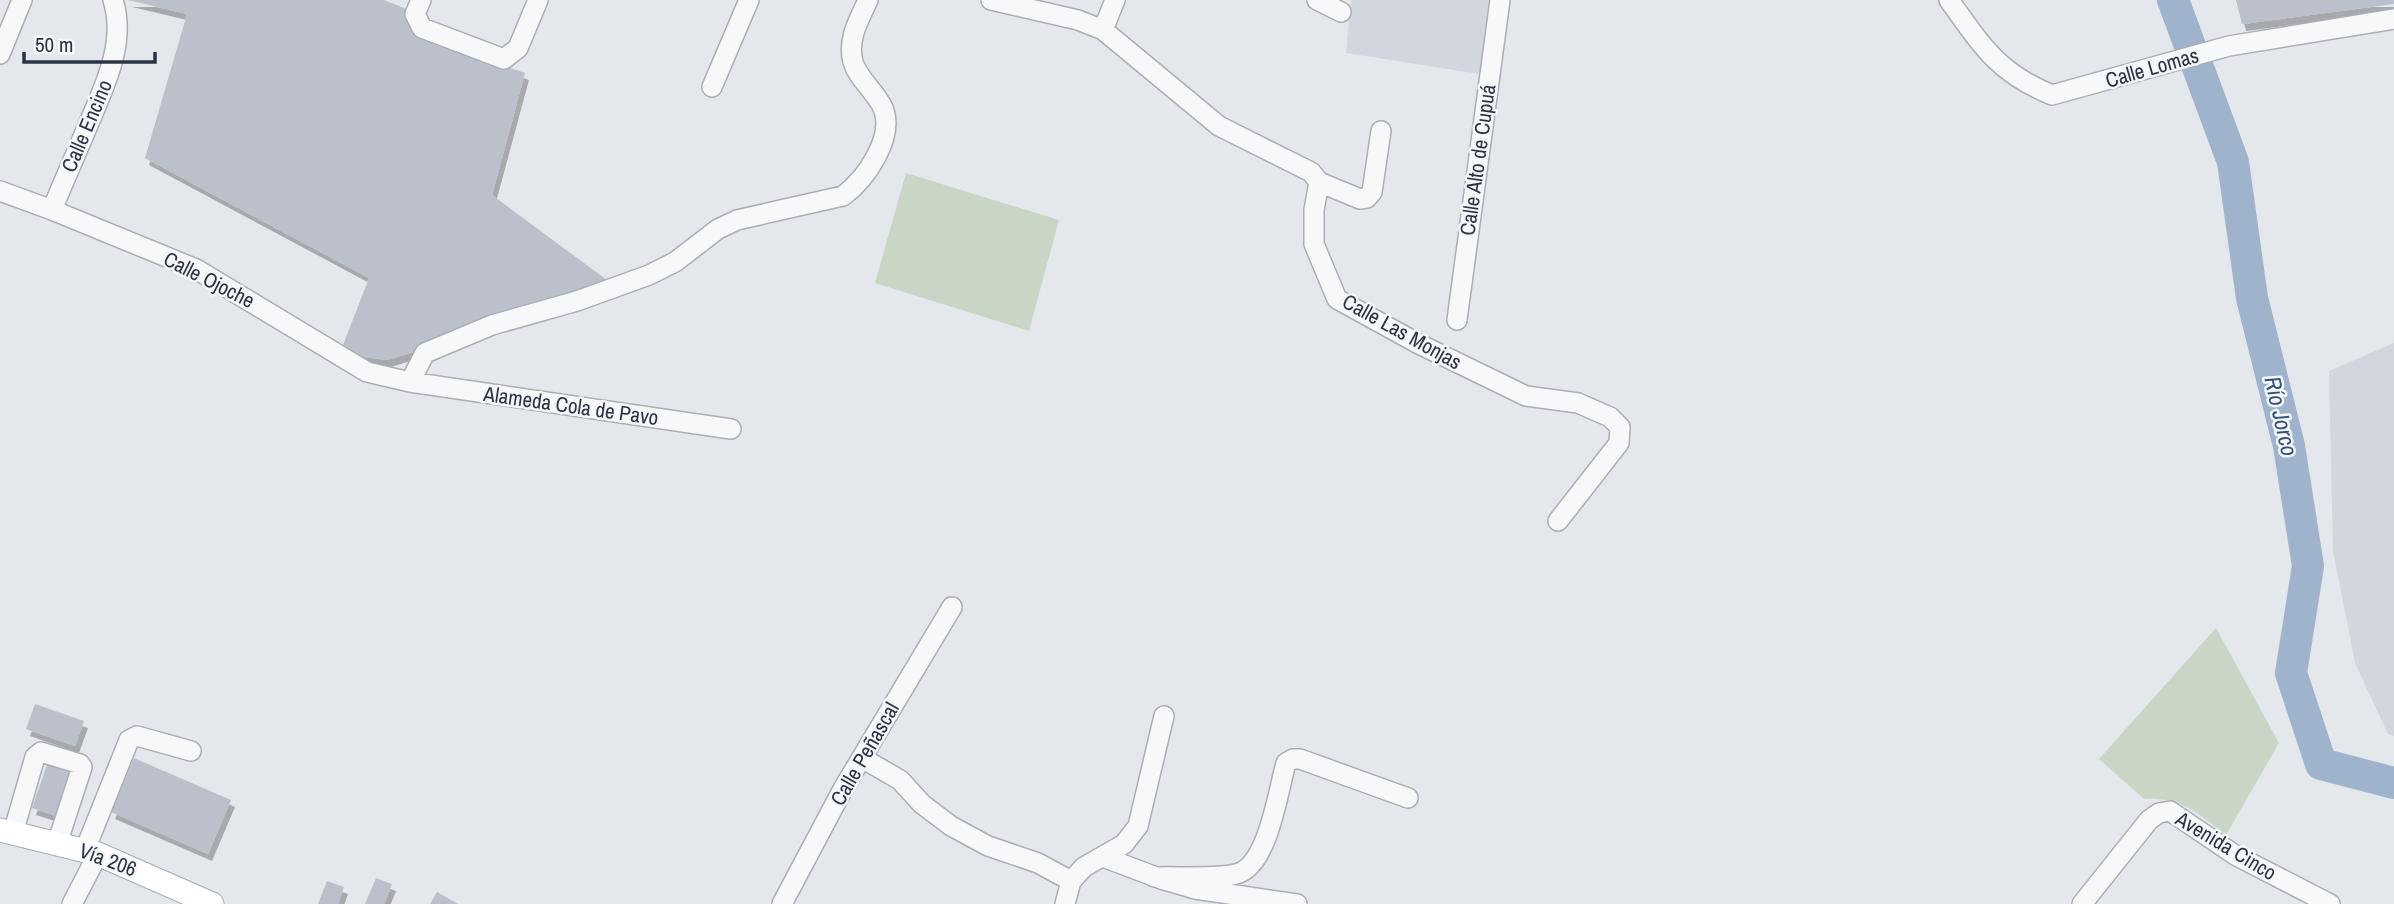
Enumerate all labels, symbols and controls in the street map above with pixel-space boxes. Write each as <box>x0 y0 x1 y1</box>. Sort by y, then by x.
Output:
scale bar <box>24 21 156 65</box>
text: 50 m <box>35 30 73 59</box>
street label: Calle Lomas <box>2102 40 2202 95</box>
street label: Calle Encino <box>54 75 119 176</box>
street label: Calle Alto de Cupuá <box>1453 82 1503 237</box>
street label: Calle Ojoche <box>159 244 260 315</box>
street label: Calle Las Monjas <box>1337 287 1467 376</box>
water label: Río Jorco <box>2257 373 2306 459</box>
street label: Alameda Cola de Pavo <box>481 379 660 432</box>
street label: Calle Peñascal <box>823 697 906 811</box>
street label: Avenida Cinco <box>2170 804 2282 887</box>
street label: Vía 206 <box>75 836 141 883</box>

